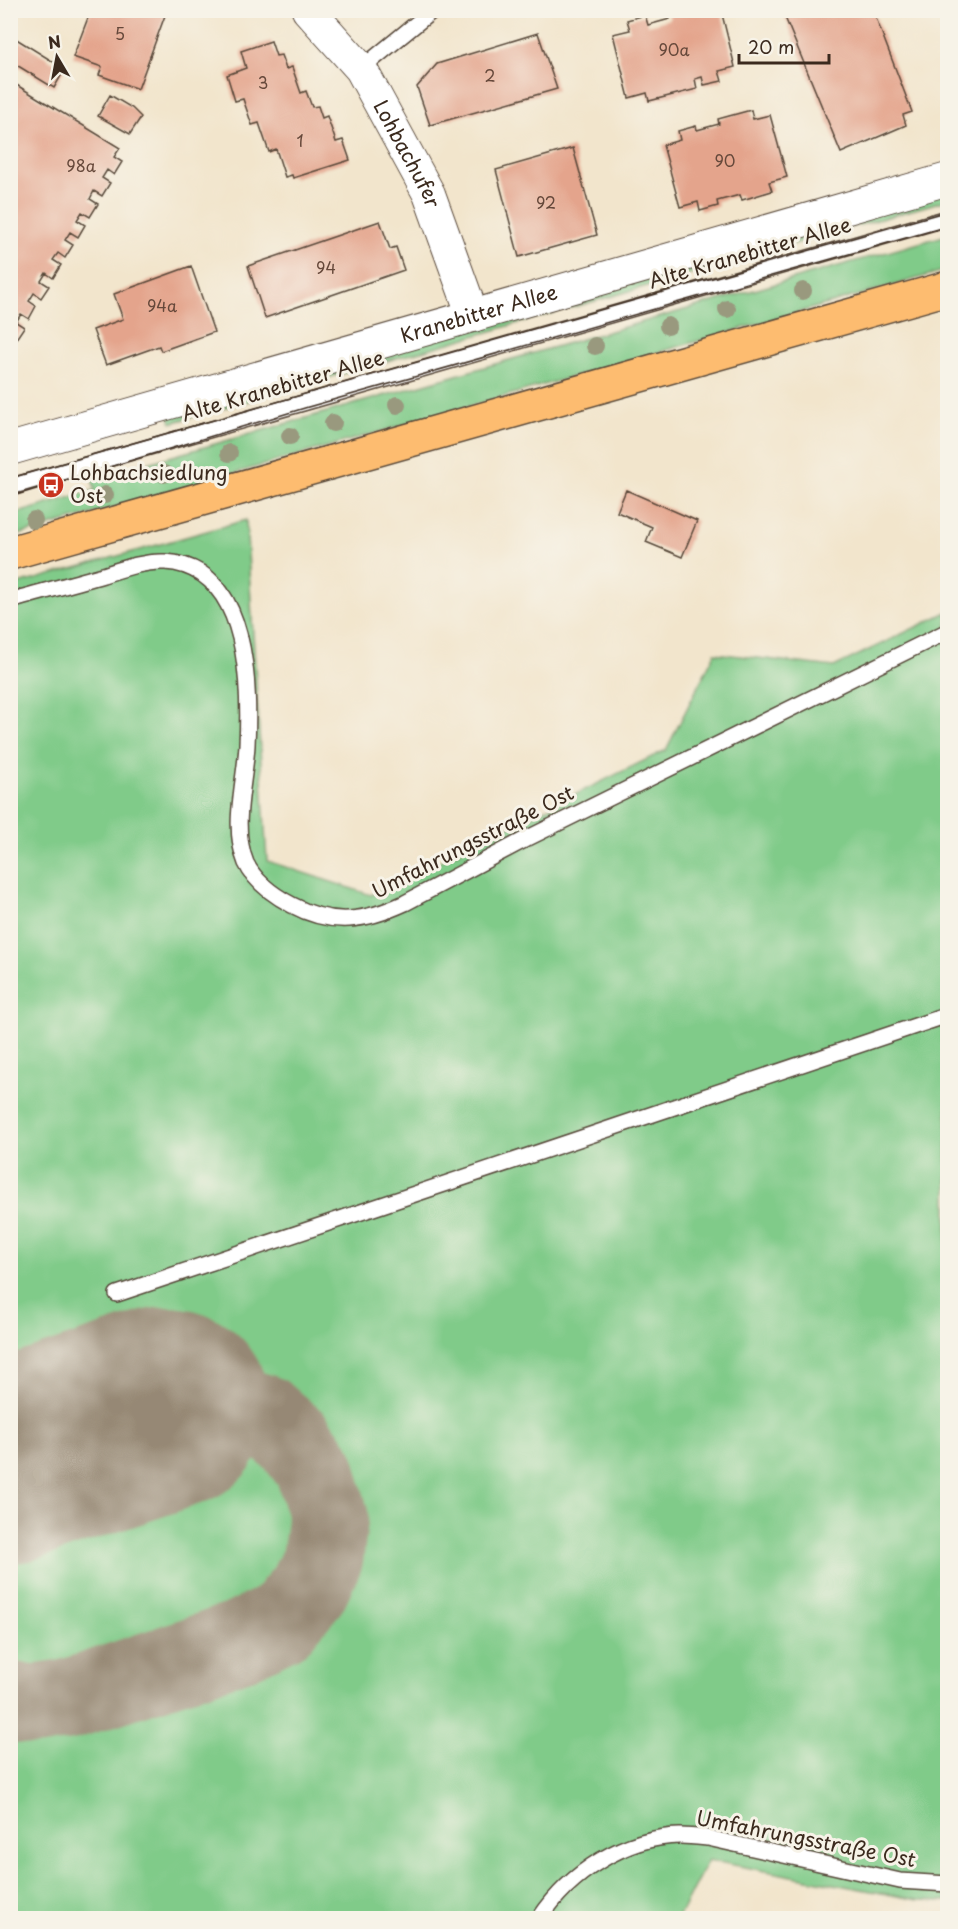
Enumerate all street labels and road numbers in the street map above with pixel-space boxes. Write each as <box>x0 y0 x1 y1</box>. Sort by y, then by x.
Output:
street label: Lohbachufer <box>367 94 449 212</box>
street label: Alte Kranebitter Allee <box>645 209 855 295</box>
street label: Kranebitter Allee <box>397 276 561 350</box>
street label: Alte Kranebitter Allee <box>178 342 388 428</box>
street label: Umfahrungsstraße Ost <box>366 777 579 905</box>
street label: Umfahrungsstraße Ost <box>694 1802 919 1874</box>

